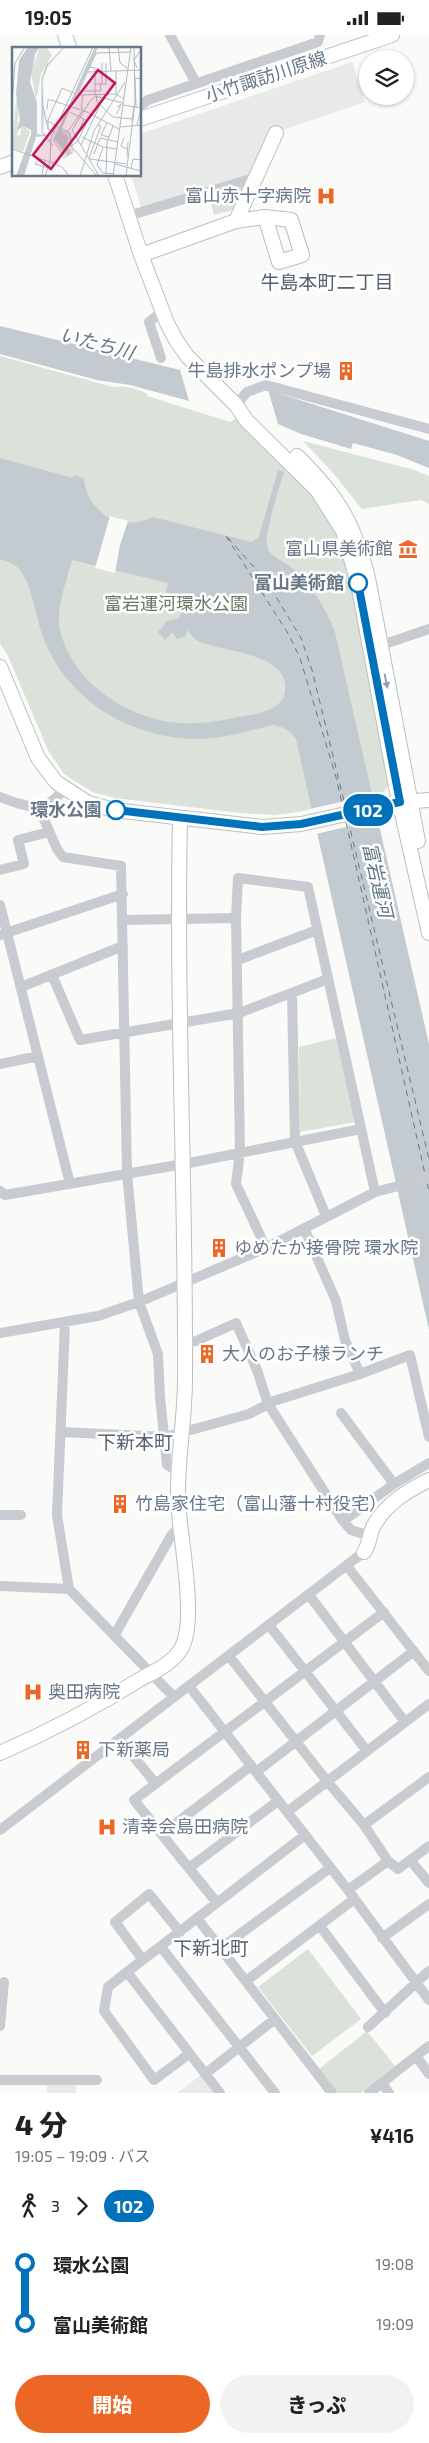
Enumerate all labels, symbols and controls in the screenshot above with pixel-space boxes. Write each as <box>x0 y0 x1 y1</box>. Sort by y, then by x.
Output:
text: 19:05 <box>25 6 72 29</box>
street label: 小竹諏訪川原線 <box>202 46 329 106</box>
inset map <box>12 47 141 176</box>
map controls <box>359 50 414 105</box>
button: layers <box>359 50 414 105</box>
place label: 富山赤十字病院 <box>185 184 311 206</box>
hospital icon: 富山赤十字病院 <box>315 185 337 207</box>
district label: 牛島本町二丁目 <box>260 270 394 293</box>
water label: いたち川 <box>57 322 139 364</box>
place label: 牛島排水ポンプ場 <box>188 359 331 381</box>
building icon: 牛島排水ポンプ場 <box>335 360 357 382</box>
place label: 富山県美術館 <box>285 537 393 559</box>
museum icon: 富山県美術館 <box>397 538 419 560</box>
place label: 富山美術館 <box>254 571 344 593</box>
marker: 富山美術館 <box>348 573 368 593</box>
park label: 富岩運河環水公園 <box>104 592 248 614</box>
one-way arrow <box>383 673 391 689</box>
line badge: 102 <box>339 794 397 826</box>
place label: 環水公園 <box>30 798 102 820</box>
text: 102 <box>353 799 383 821</box>
marker: 環水公園 <box>106 800 126 820</box>
water label: 富岩運河 <box>359 840 399 923</box>
place label: ゆめたか接骨院 環水院 <box>234 1236 418 1258</box>
building icon: ゆめたか接骨院 環水院 <box>208 1237 230 1259</box>
place label: 大人のお子様ランチ <box>222 1342 384 1364</box>
building icon: 大人のお子様ランチ <box>196 1343 218 1365</box>
district label: 下新本町 <box>97 1430 173 1453</box>
place label: 竹島家住宅（富山藩十村役宅） <box>135 1492 387 1514</box>
building icon: 竹島家住宅（富山藩十村役宅） <box>109 1493 131 1515</box>
place label: 奥田病院 <box>48 1680 120 1702</box>
hospital icon: 奥田病院 <box>22 1681 44 1703</box>
place label: 下新薬局 <box>98 1738 170 1760</box>
building icon: 下新薬局 <box>72 1739 94 1761</box>
place label: 清幸会島田病院 <box>122 1815 248 1837</box>
hospital icon: 清幸会島田病院 <box>96 1816 118 1838</box>
district label: 下新北町 <box>173 1936 249 1959</box>
text: 4 分 <box>15 2107 67 2141</box>
text: ¥416 <box>370 2124 414 2147</box>
text: 19:05 – 19:09 · バス <box>15 2146 150 2165</box>
icon: walk <box>15 2192 43 2220</box>
icon: forward <box>68 2192 96 2220</box>
text: 102 <box>114 2195 144 2217</box>
text: 3 <box>51 2196 60 2215</box>
text: 環水公園 <box>53 2253 129 2276</box>
text: 19:08 <box>375 2254 414 2273</box>
text: 富山美術館 <box>53 2313 148 2336</box>
text: 19:09 <box>376 2314 414 2333</box>
button: 開始 <box>15 2375 210 2433</box>
button: きっぷ <box>220 2375 414 2433</box>

